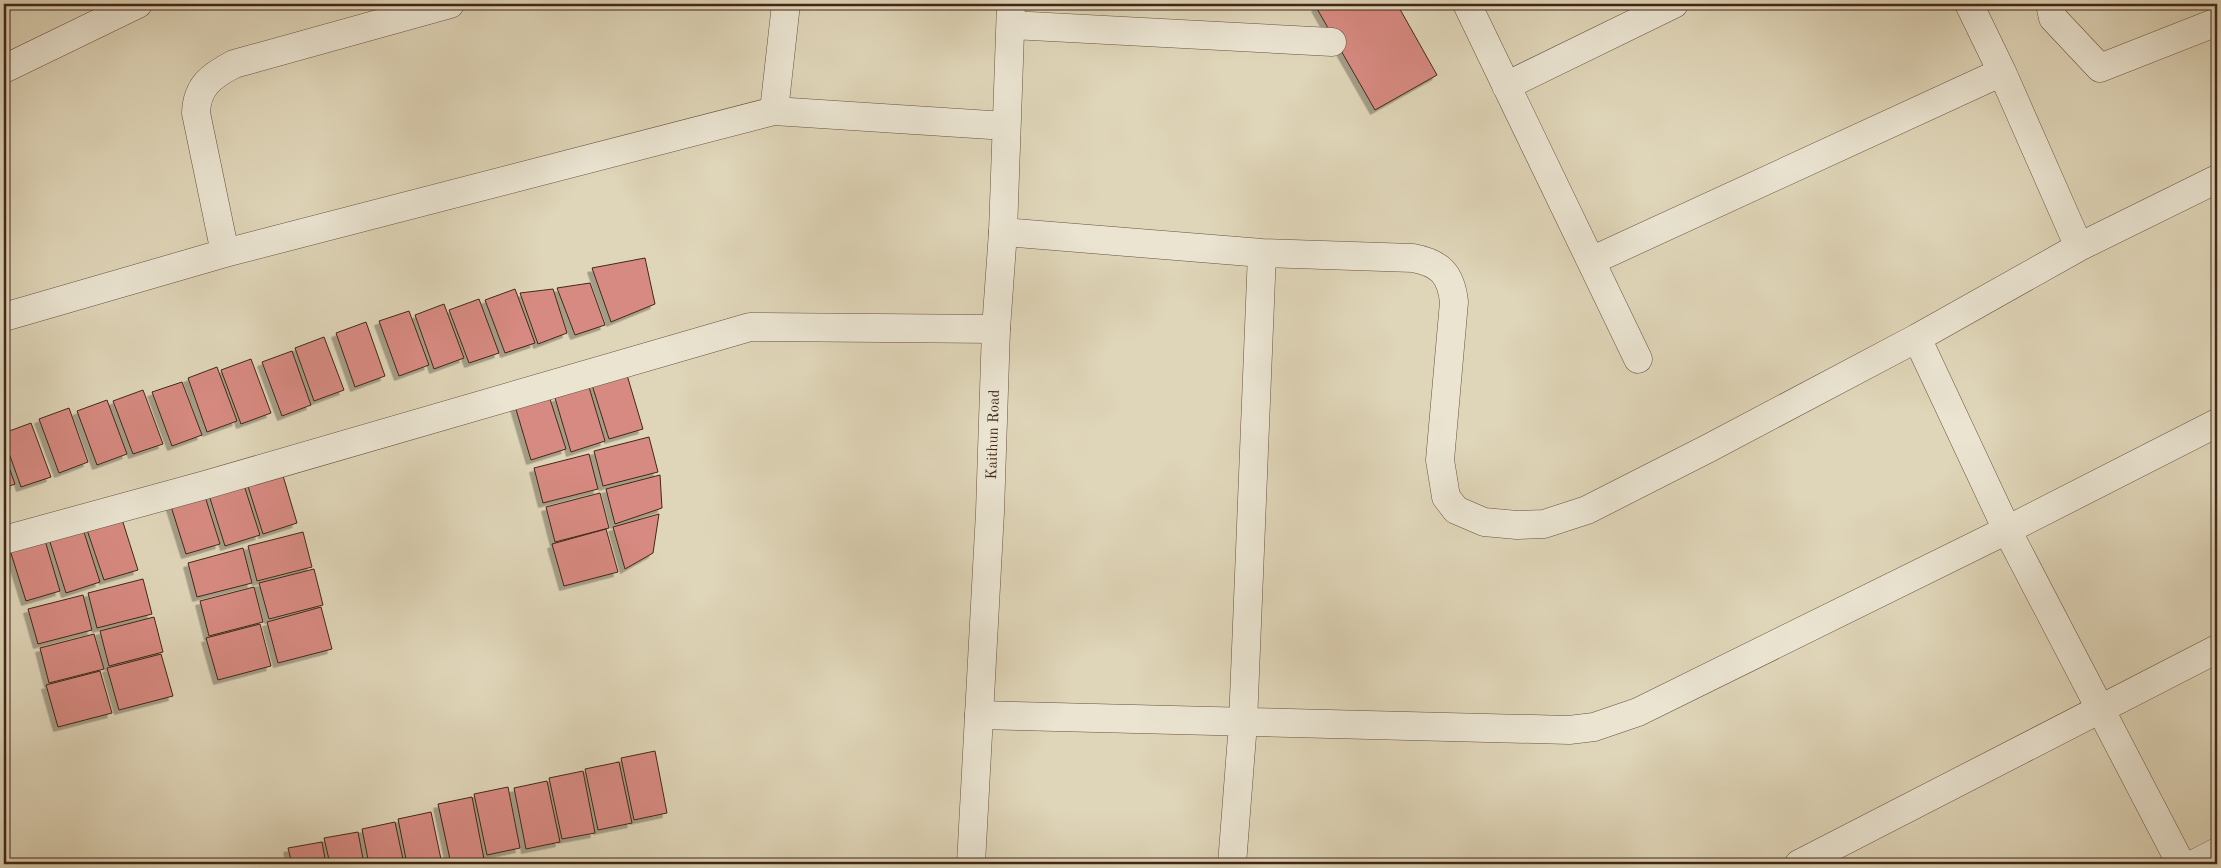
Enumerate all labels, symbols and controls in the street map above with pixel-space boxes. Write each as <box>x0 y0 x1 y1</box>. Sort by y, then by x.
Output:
street label: Kaithun Road <box>985 389 1003 480</box>

